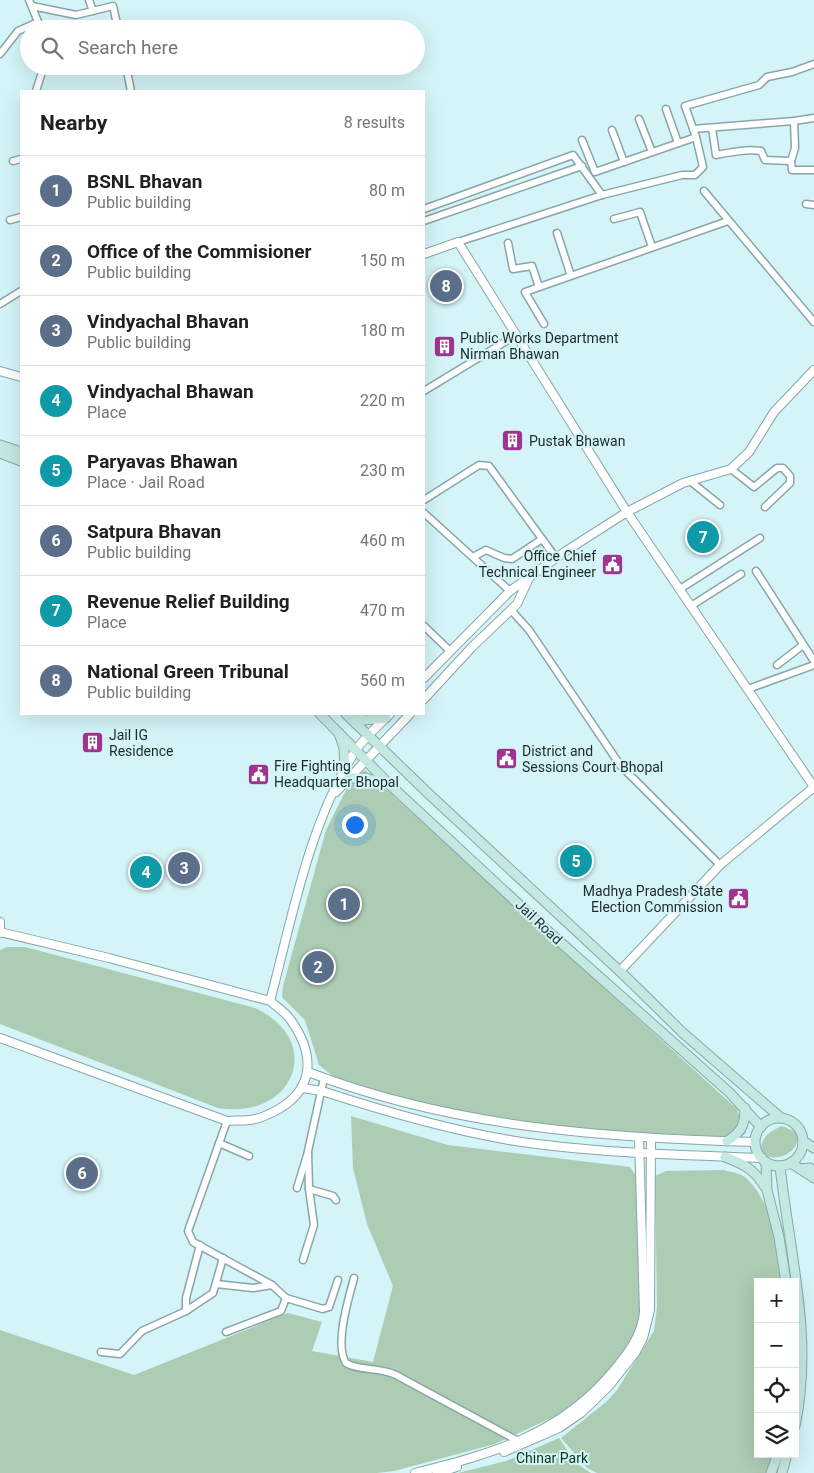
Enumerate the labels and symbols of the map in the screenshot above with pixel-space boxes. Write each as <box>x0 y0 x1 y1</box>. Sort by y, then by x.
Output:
pin: 8 <box>430 267 462 305</box>
place label: Public Works Department Nirman Bhawan <box>460 330 619 362</box>
building icon: Public Works Department Nirman Bhawan <box>432 334 456 358</box>
building icon: Pustak Bhawan <box>501 429 525 453</box>
place label: Pustak Bhawan <box>529 433 625 449</box>
pin: 7 <box>687 518 719 556</box>
place label: Office Chief Technical Engineer <box>479 548 596 580</box>
public building icon: Office Chief Technical Engineer <box>600 552 624 576</box>
place label: Jail IG Residence <box>109 727 173 759</box>
building icon: Jail IG Residence <box>81 731 105 755</box>
place label: District and Sessions Court Bhopal <box>522 743 663 775</box>
public building icon: District and Sessions Court Bhopal <box>494 747 518 771</box>
place label: Fire Fighting Headquarter Bhopal <box>274 758 399 790</box>
public building icon: Fire Fighting Headquarter Bhopal <box>246 762 270 786</box>
your location <box>342 812 368 838</box>
pin: 5 <box>560 842 592 880</box>
pin: 3 <box>168 849 200 887</box>
pin: 4 <box>130 853 162 891</box>
place label: Madhya Pradesh State Election Commission <box>583 883 723 915</box>
pin: 1 <box>328 885 360 923</box>
public building icon: Madhya Pradesh State Election Commission <box>727 887 751 911</box>
street label: Jail Road <box>512 896 566 948</box>
pin: 2 <box>302 948 334 986</box>
pin: 6 <box>66 1154 98 1192</box>
park label: Chinar Park <box>516 1450 589 1466</box>

